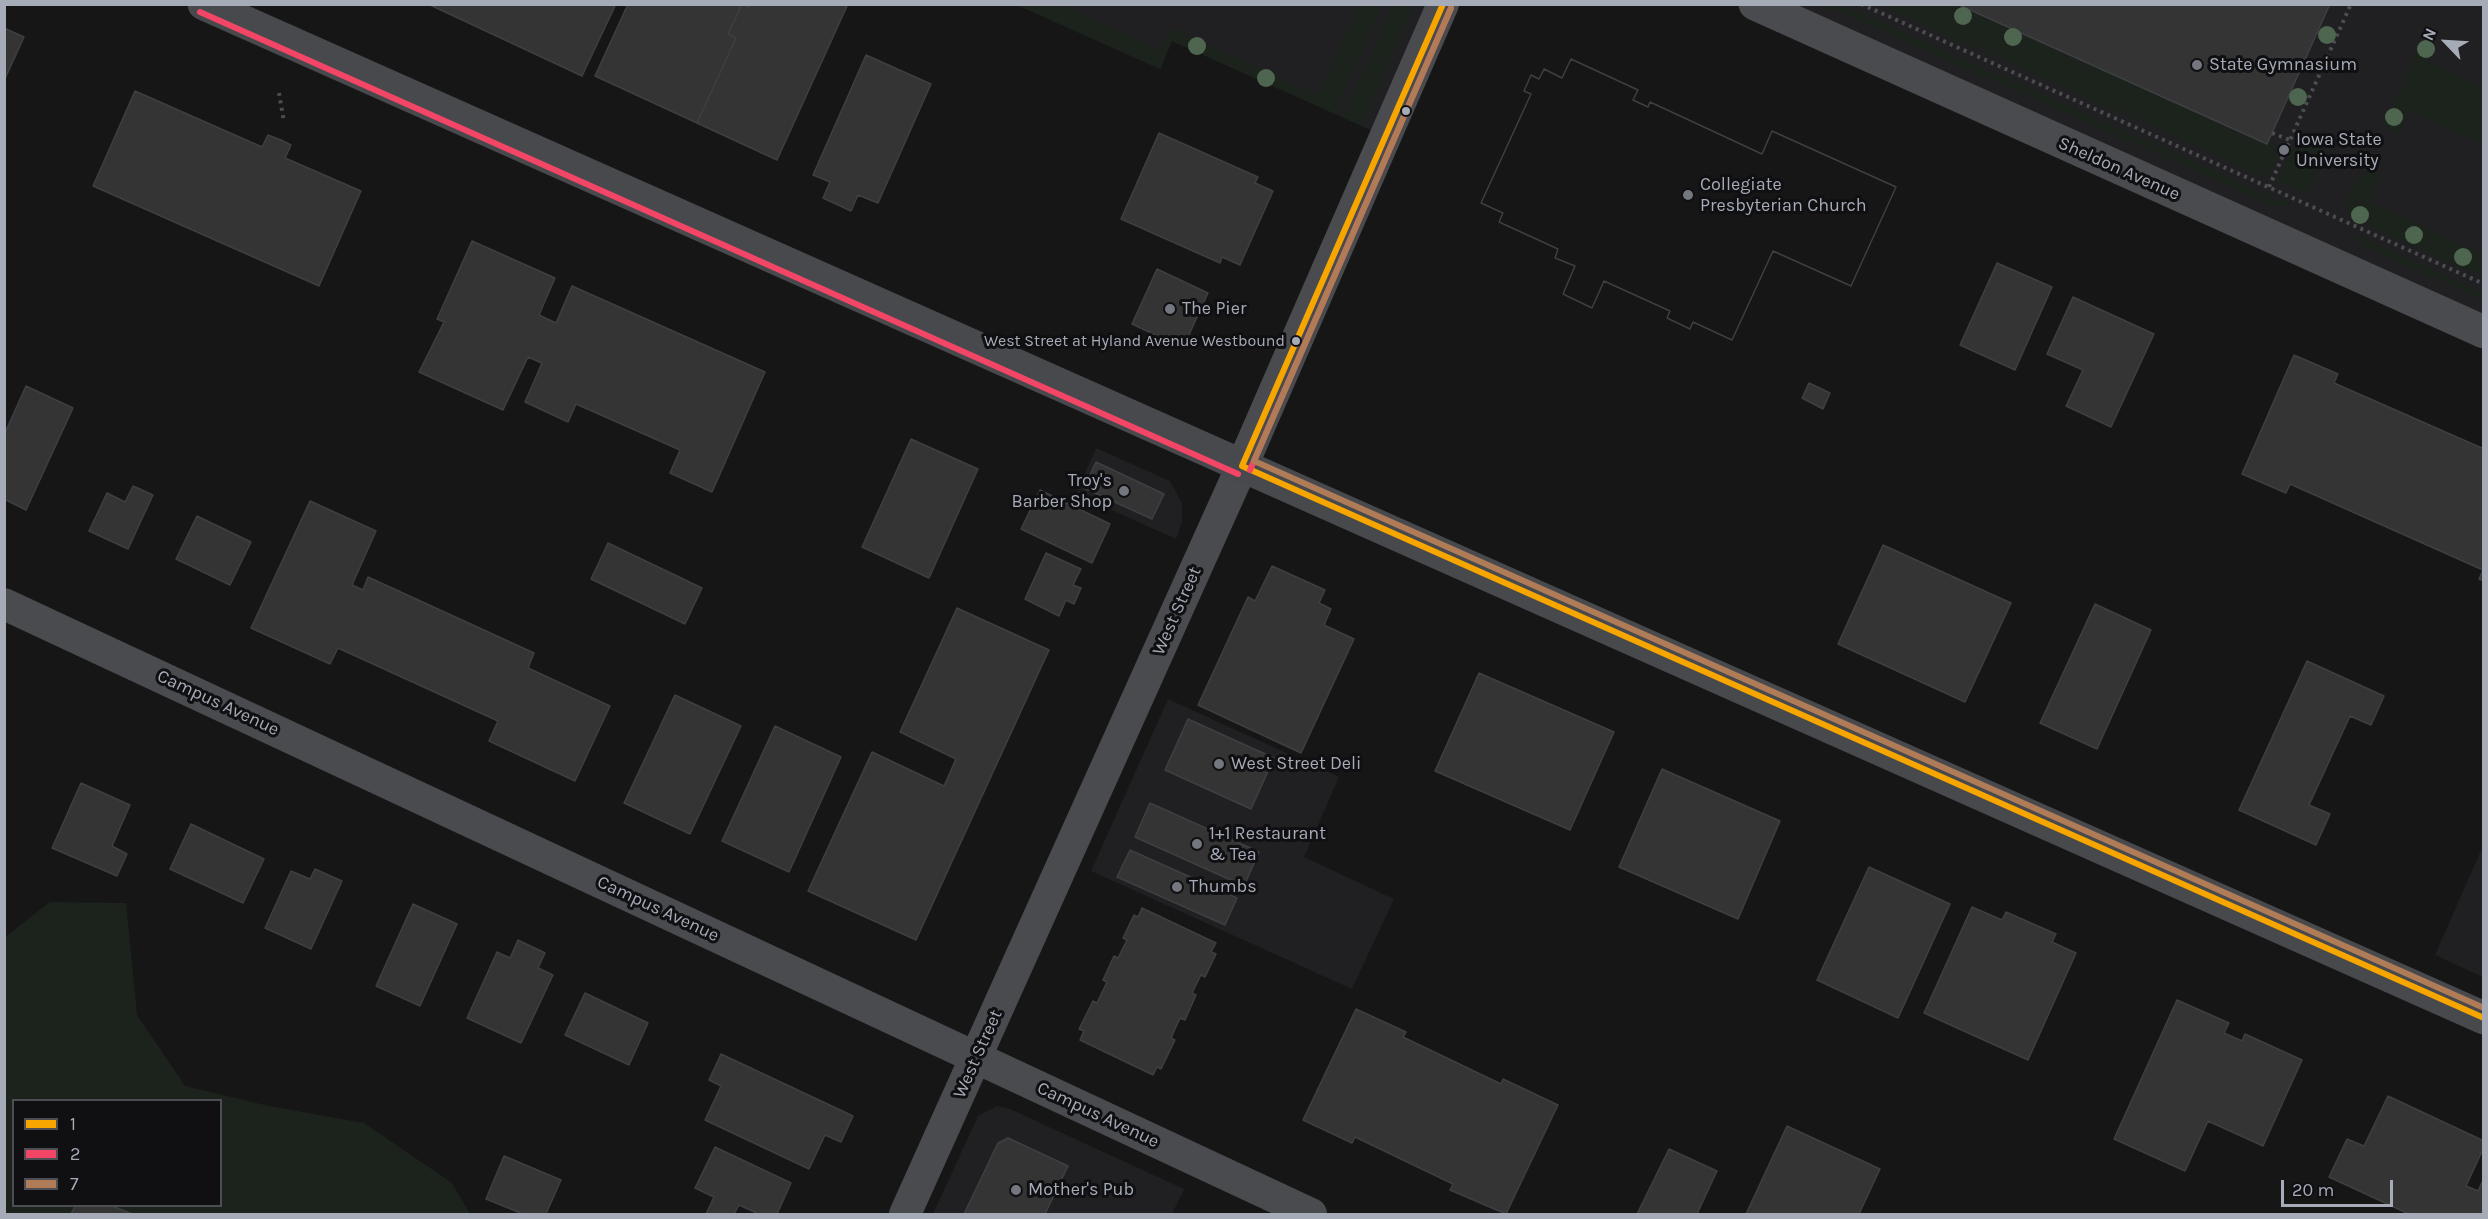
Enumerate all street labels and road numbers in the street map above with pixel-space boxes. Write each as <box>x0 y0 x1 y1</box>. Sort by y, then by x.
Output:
street label: Sheldon Avenue <box>2055 133 2183 205</box>
street label: West Street <box>1148 563 1206 659</box>
street label: Campus Avenue <box>154 665 282 741</box>
street label: Campus Avenue <box>594 871 722 947</box>
street label: West Street <box>949 1006 1007 1102</box>
street label: Campus Avenue <box>1034 1077 1162 1153</box>

